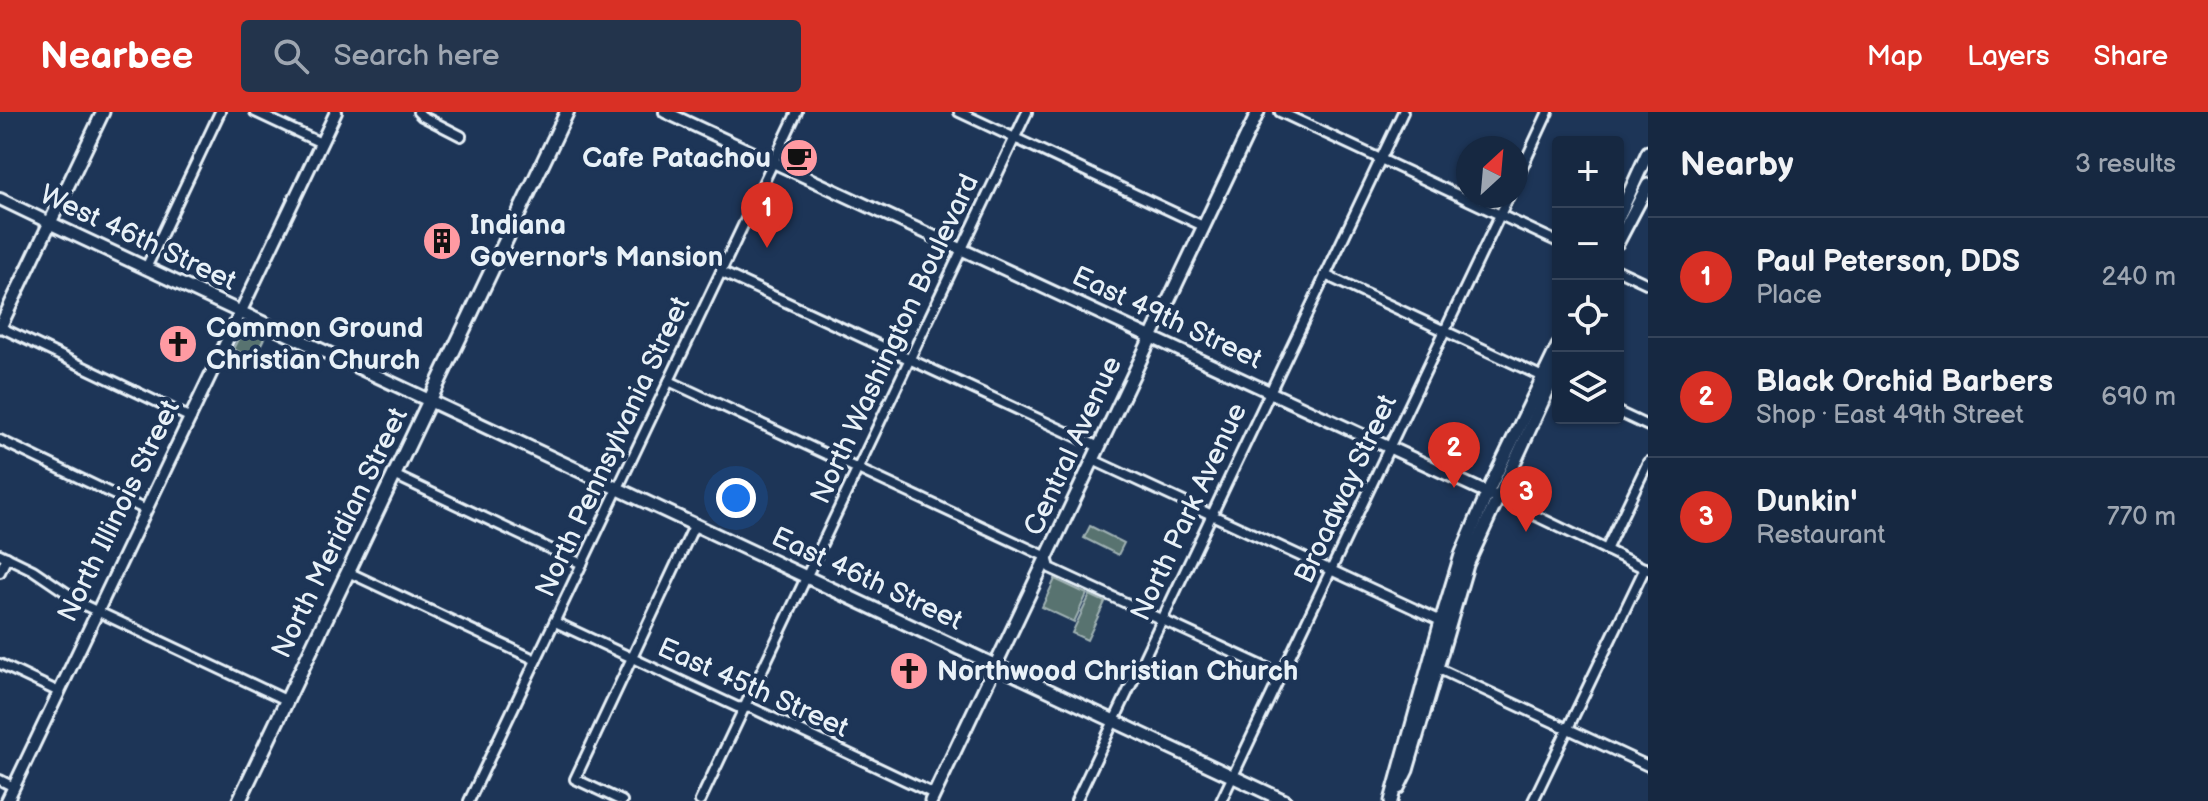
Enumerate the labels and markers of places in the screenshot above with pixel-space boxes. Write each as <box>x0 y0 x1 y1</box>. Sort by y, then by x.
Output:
cafe icon: Cafe Patachou <box>778 137 820 179</box>
place label: Cafe Patachou <box>582 142 771 175</box>
pin: 1 <box>741 182 793 248</box>
place label: Indiana Governor's Mansion <box>470 209 723 274</box>
building icon: Indiana Governor's Mansion <box>421 220 463 262</box>
place label: Common Ground Christian Church <box>206 312 423 377</box>
church icon: Common Ground Christian Church <box>157 323 199 365</box>
pin: 2 <box>1428 422 1480 488</box>
pin: 3 <box>1500 466 1552 532</box>
church icon: Northwood Christian Church <box>888 650 930 692</box>
place label: Northwood Christian Church <box>937 655 1298 688</box>

